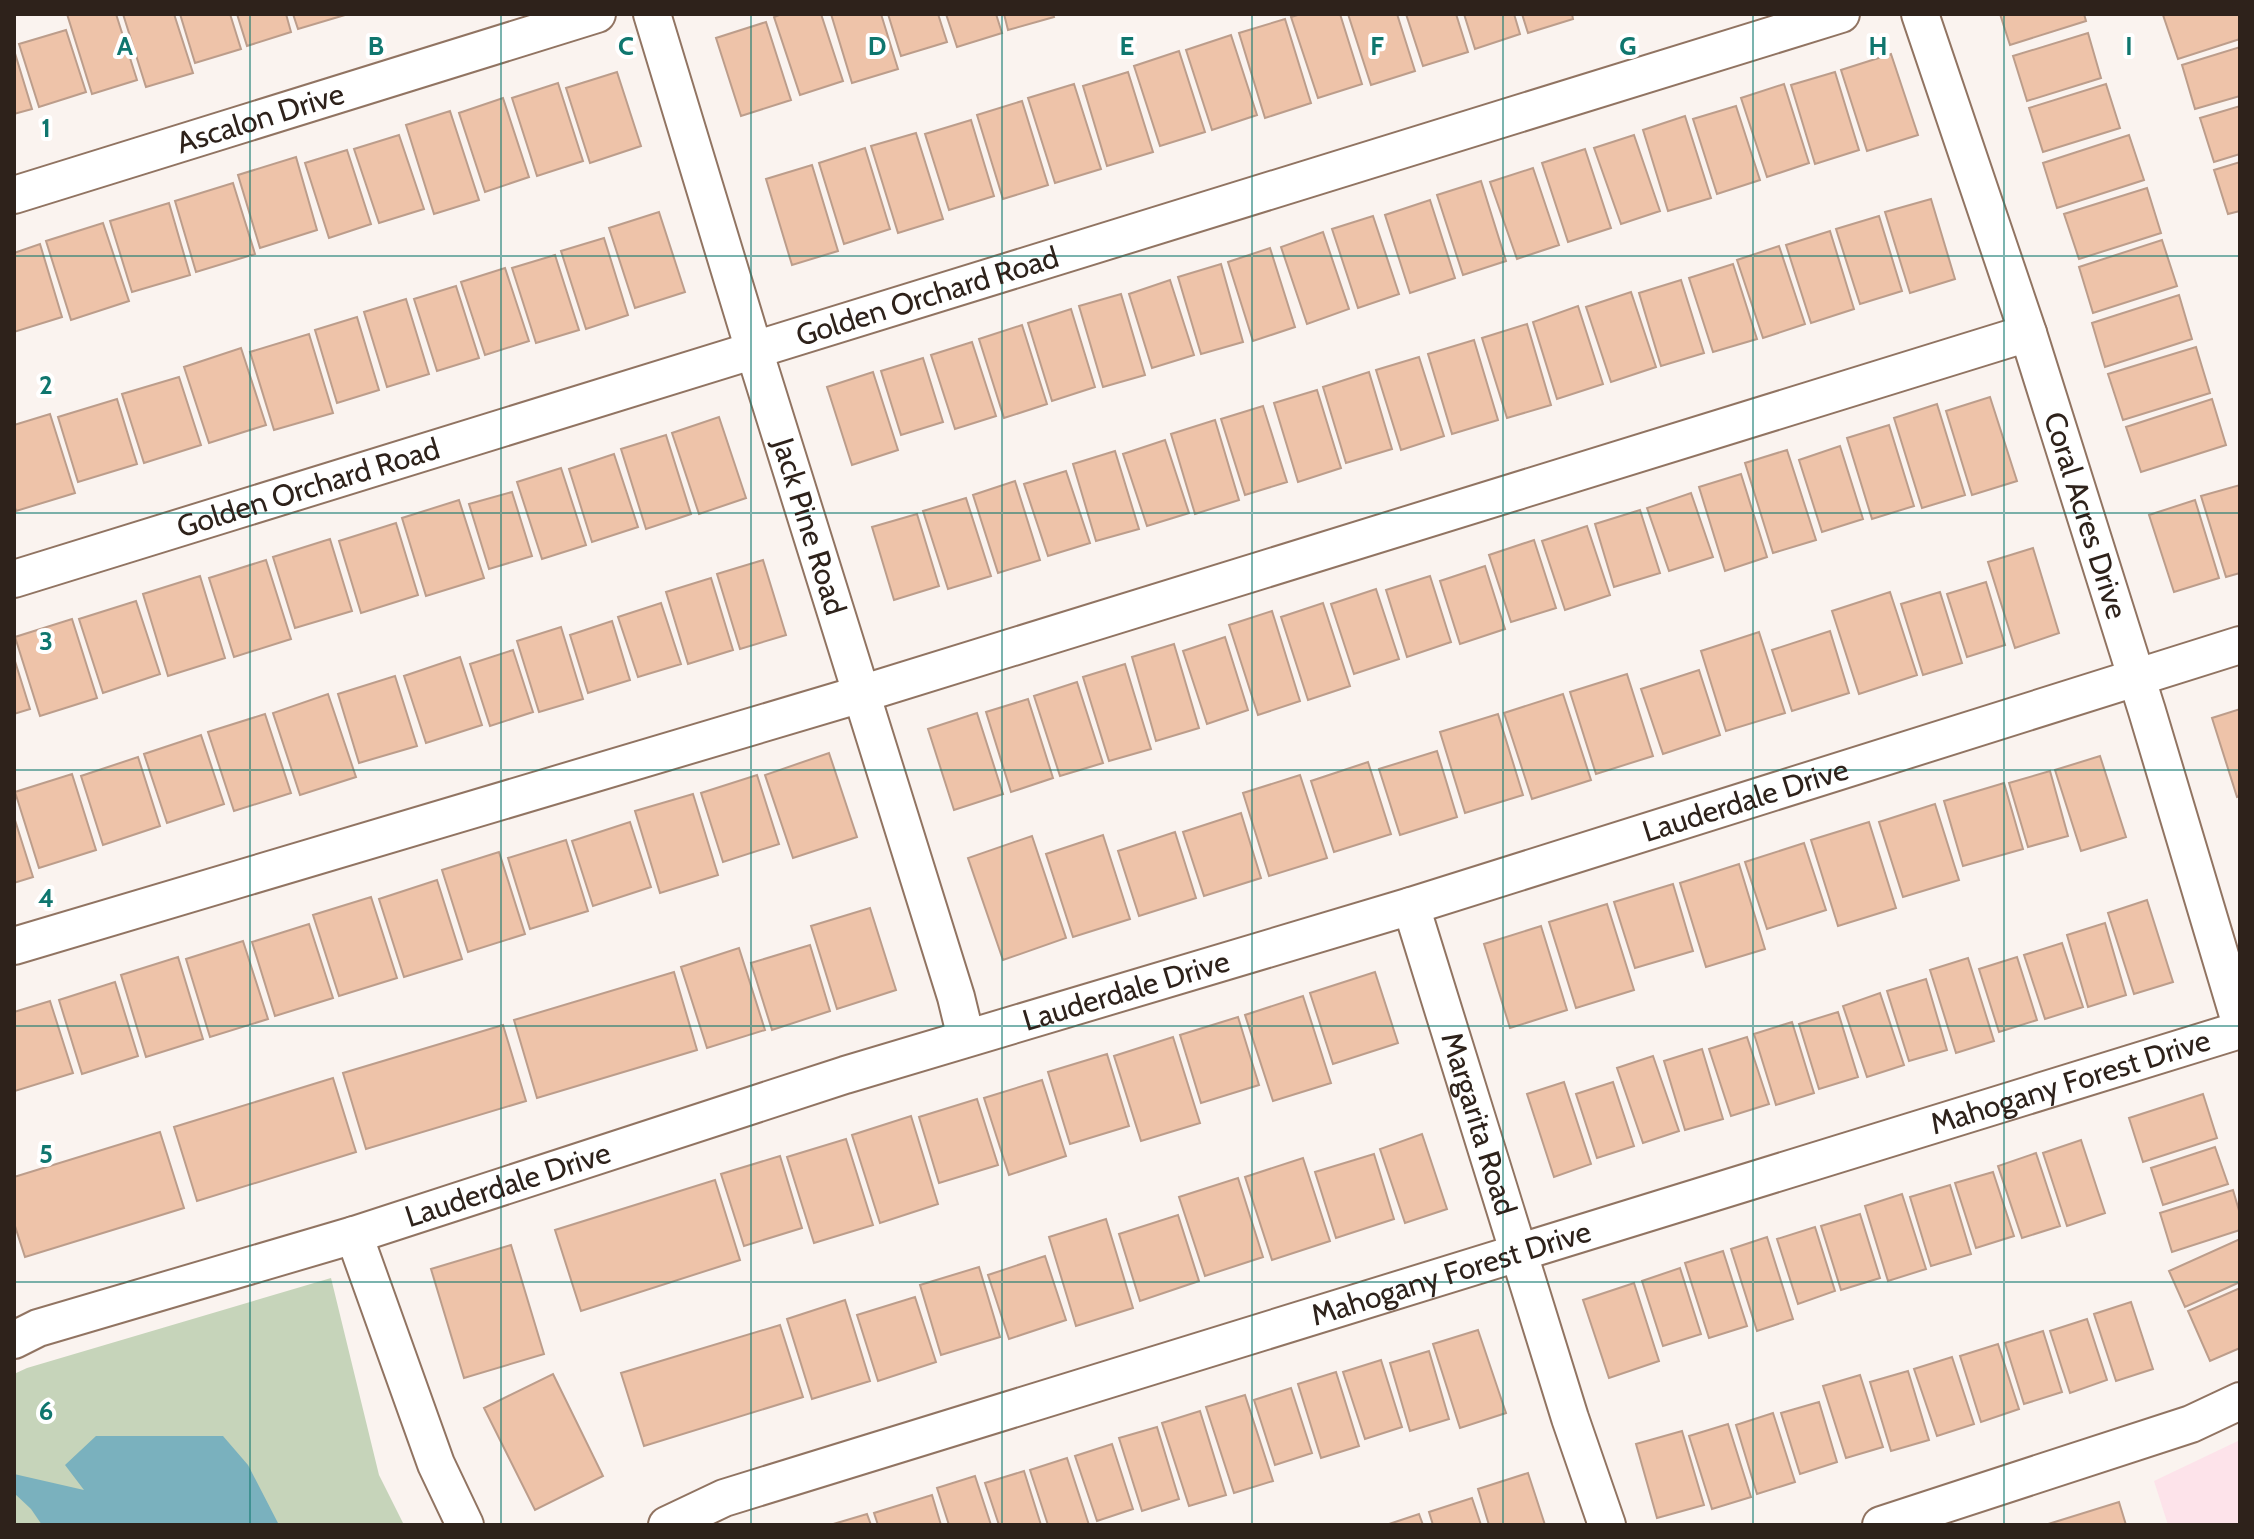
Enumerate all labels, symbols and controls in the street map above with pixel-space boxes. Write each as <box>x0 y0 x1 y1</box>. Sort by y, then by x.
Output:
text: A <box>117 30 134 62</box>
text: B <box>368 30 384 62</box>
text: C <box>618 30 634 62</box>
text: D <box>868 30 886 62</box>
text: E <box>1120 30 1134 62</box>
text: F <box>1370 30 1384 62</box>
text: G <box>1619 30 1637 62</box>
text: H <box>1869 30 1887 62</box>
text: I <box>2125 30 2133 62</box>
street label: Ascalon Drive <box>172 75 348 161</box>
text: 1 <box>41 112 51 144</box>
street label: Golden Orchard Road <box>791 238 1063 354</box>
text: 2 <box>39 369 53 401</box>
street label: Coral Acres Drive <box>2036 407 2136 623</box>
street label: Golden Orchard Road <box>172 430 444 546</box>
street label: Jack Pine Road <box>764 432 854 619</box>
text: 3 <box>39 625 53 657</box>
street label: Lauderdale Drive <box>1638 750 1853 850</box>
text: 4 <box>38 882 54 914</box>
street label: Lauderdale Drive <box>1018 942 1234 1039</box>
street label: Mahogany Forest Drive <box>1926 1021 2215 1143</box>
street label: Margarita Road <box>1433 1028 1525 1220</box>
street label: Lauderdale Drive <box>400 1134 615 1235</box>
text: 5 <box>39 1138 53 1170</box>
street label: Mahogany Forest Drive <box>1306 1212 1595 1334</box>
text: 6 <box>39 1395 53 1427</box>

